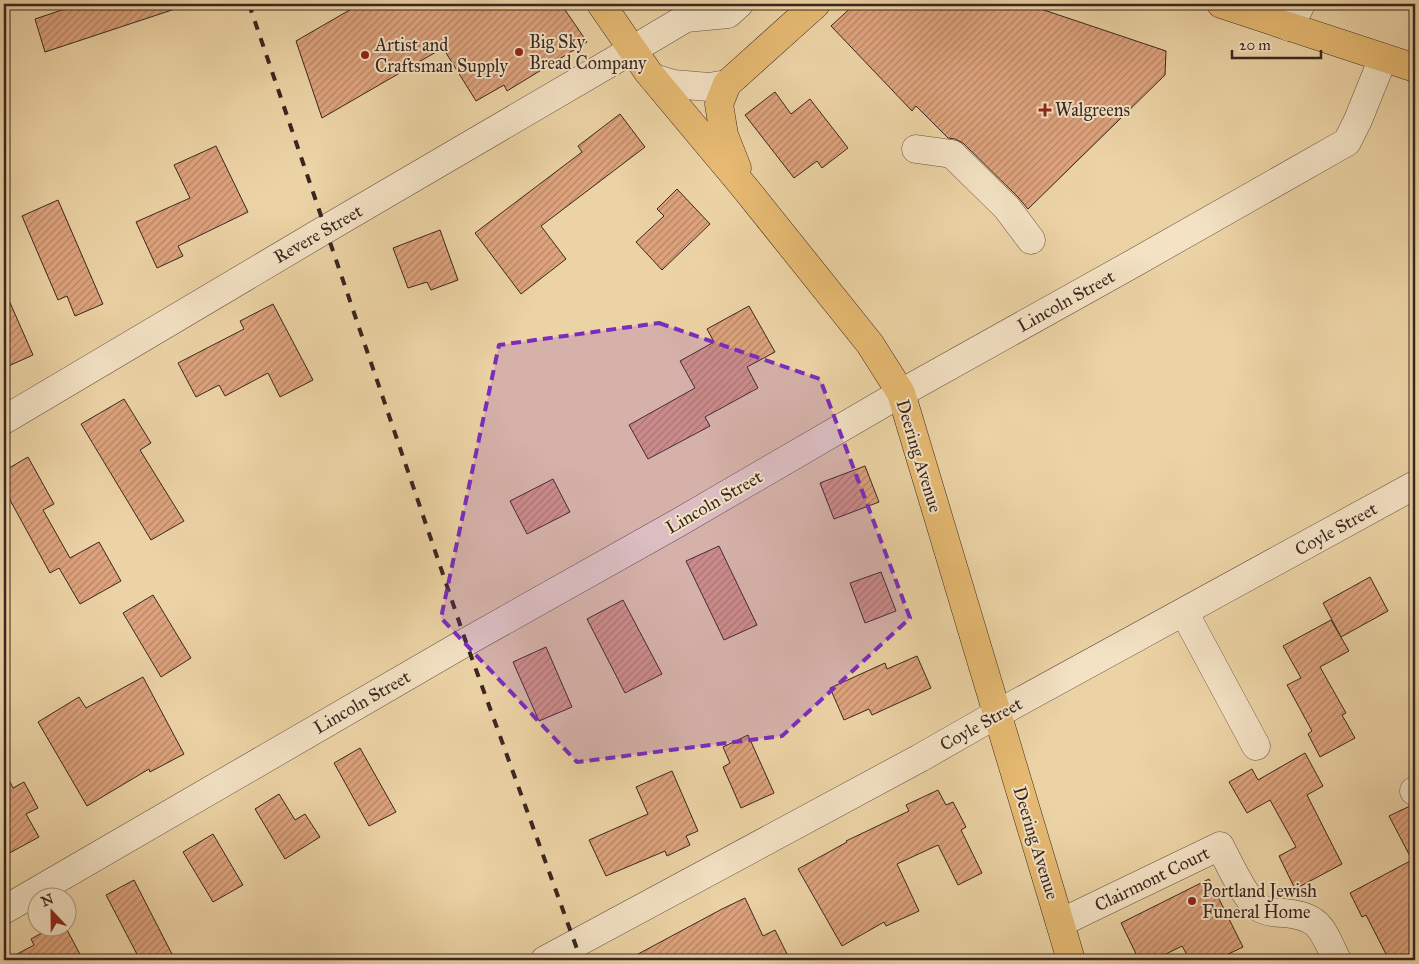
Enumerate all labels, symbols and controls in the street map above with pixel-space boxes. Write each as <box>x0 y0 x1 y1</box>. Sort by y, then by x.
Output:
scale bar <box>1232 28 1320 60</box>
place label: Big Sky Bread Company <box>529 31 647 74</box>
place label: Artist and Craftsman Supply <box>374 34 508 77</box>
text: 20 m <box>1239 36 1271 54</box>
marker: Big Sky Bread Company <box>513 46 525 58</box>
marker: Artist and Craftsman Supply <box>359 49 371 61</box>
place label: Walgreens <box>1055 99 1130 122</box>
marker: Walgreens <box>1039 104 1051 116</box>
street label: Revere Street <box>270 200 367 268</box>
street label: Lincoln Street <box>1013 265 1119 337</box>
street label: Deering Avenue <box>890 397 947 515</box>
street label: Lincoln Street <box>662 465 767 539</box>
street label: Coyle Street <box>1291 497 1381 561</box>
street label: Lincoln Street <box>310 665 415 739</box>
street label: Coyle Street <box>936 692 1026 756</box>
street label: Deering Avenue <box>1007 784 1064 902</box>
street label: Clairmont Court <box>1091 841 1213 916</box>
place label: Portland Jewish Funeral Home <box>1202 880 1317 923</box>
north arrow <box>28 886 78 936</box>
text: N <box>39 890 56 911</box>
marker: Portland Jewish Funeral Home <box>1186 895 1198 907</box>

